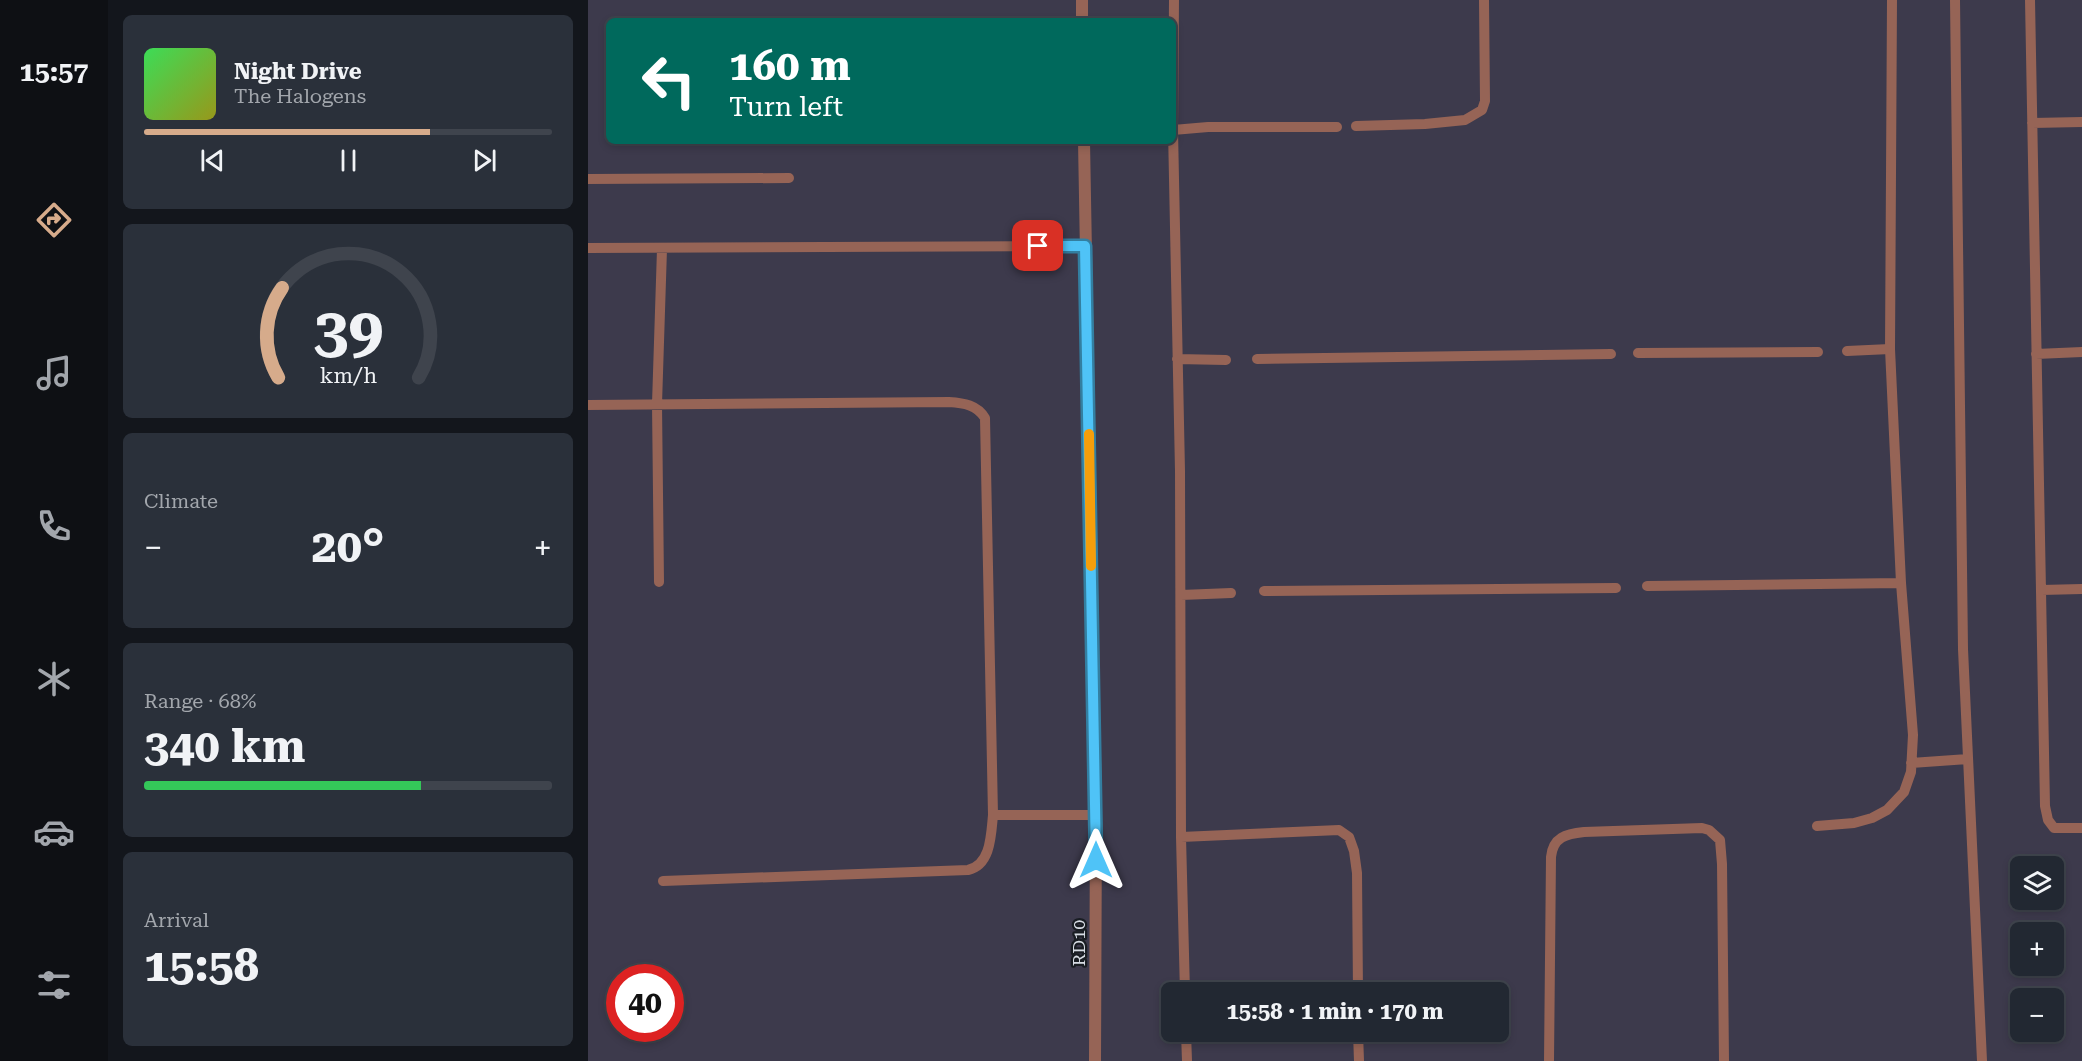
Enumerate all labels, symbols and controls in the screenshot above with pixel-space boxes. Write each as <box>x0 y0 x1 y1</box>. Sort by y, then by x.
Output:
text: 160 m <box>729 41 851 90</box>
icon: left <box>630 42 708 120</box>
text: 15:57 <box>20 56 88 88</box>
text: Night Drive <box>234 59 362 84</box>
text: The Halogens <box>234 84 366 108</box>
text: Turn left <box>729 91 843 123</box>
icon: previous <box>196 144 229 177</box>
icon: pause <box>332 144 365 177</box>
icon: next <box>468 144 501 177</box>
icon: directions <box>33 199 75 241</box>
pin <box>1012 220 1063 271</box>
icon: arrive <box>1021 229 1054 262</box>
text: 39 <box>313 294 383 367</box>
icon: music <box>33 352 75 394</box>
text: km/h <box>319 364 377 389</box>
text: Climate <box>144 489 218 513</box>
icon: phone <box>33 505 75 547</box>
text: 20° <box>312 520 384 573</box>
text: − <box>144 528 162 567</box>
text: + <box>534 528 552 567</box>
icon: climate <box>33 658 75 700</box>
text: Range · 68% <box>144 689 256 713</box>
text: 340 km <box>144 720 305 773</box>
icon: car <box>33 811 75 853</box>
position arrow <box>1064 828 1128 892</box>
map controls <box>2010 856 2064 1042</box>
button: layers <box>2010 856 2064 910</box>
text: Arrival <box>144 908 209 932</box>
street label: RD10 <box>1068 920 1089 966</box>
button: + <box>2010 922 2064 976</box>
text: 15:58 <box>144 939 259 992</box>
icon: filters <box>33 964 75 1006</box>
speed limit sign: 40 <box>606 964 684 1042</box>
button: − <box>2010 988 2064 1042</box>
text: 15:58 · 1 min · 170 m <box>1226 999 1444 1024</box>

